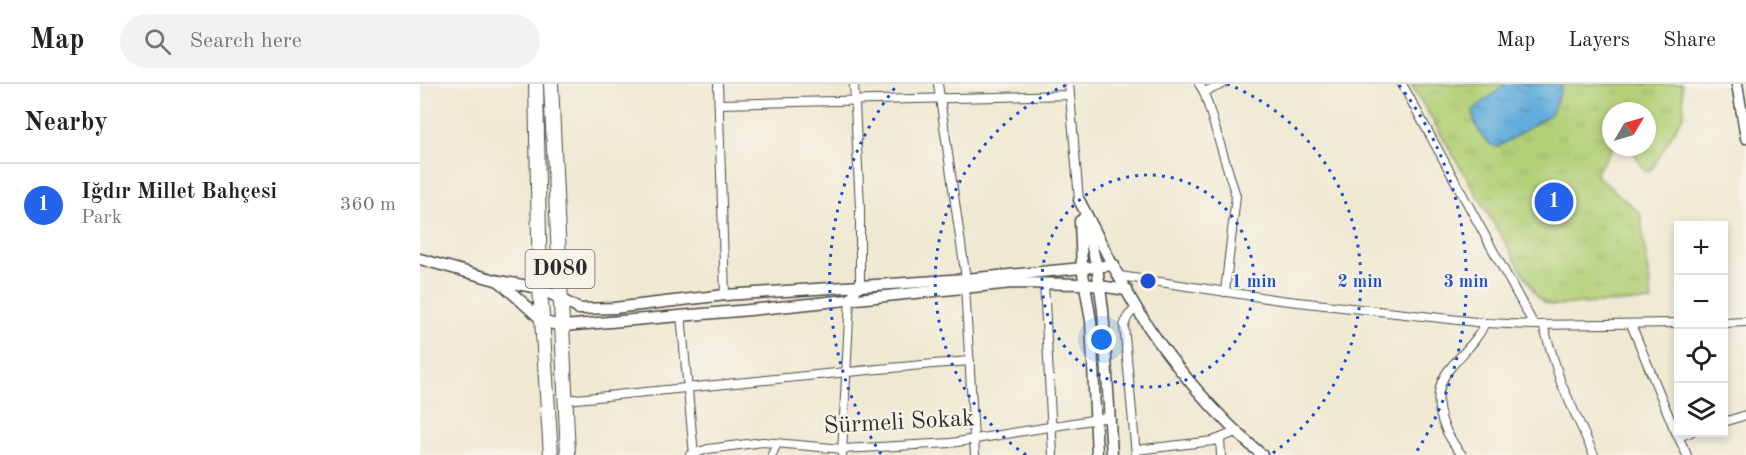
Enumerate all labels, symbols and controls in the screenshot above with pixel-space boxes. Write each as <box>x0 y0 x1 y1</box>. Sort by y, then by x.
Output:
search box <box>120 14 540 68</box>
icon: search <box>141 25 174 58</box>
text: Map <box>30 27 84 55</box>
text: Search here <box>189 30 302 52</box>
text: Map <box>1496 30 1535 51</box>
text: Layers <box>1568 30 1630 51</box>
text: Share <box>1663 30 1716 51</box>
north arrow <box>1602 102 1656 156</box>
text: Nearby <box>24 110 108 136</box>
pin: 1 <box>1534 180 1574 224</box>
text: Iğdır Millet Bahçesi <box>81 181 277 203</box>
text: 1 <box>38 195 49 215</box>
text: 360 m <box>340 195 396 215</box>
text: Park <box>81 208 122 228</box>
map controls <box>1674 221 1728 437</box>
button: + <box>1674 221 1728 275</box>
road number: D080 <box>526 250 594 288</box>
centre of rings <box>1138 271 1158 291</box>
text: 1 min <box>1231 273 1277 291</box>
text: 2 min <box>1337 273 1383 291</box>
text: 3 min <box>1443 273 1489 291</box>
button: − <box>1674 275 1728 329</box>
your location <box>1087 325 1116 354</box>
button: locate <box>1674 329 1728 383</box>
button: layers <box>1674 383 1728 437</box>
street label: Sürmeli Sokak <box>823 407 975 439</box>

